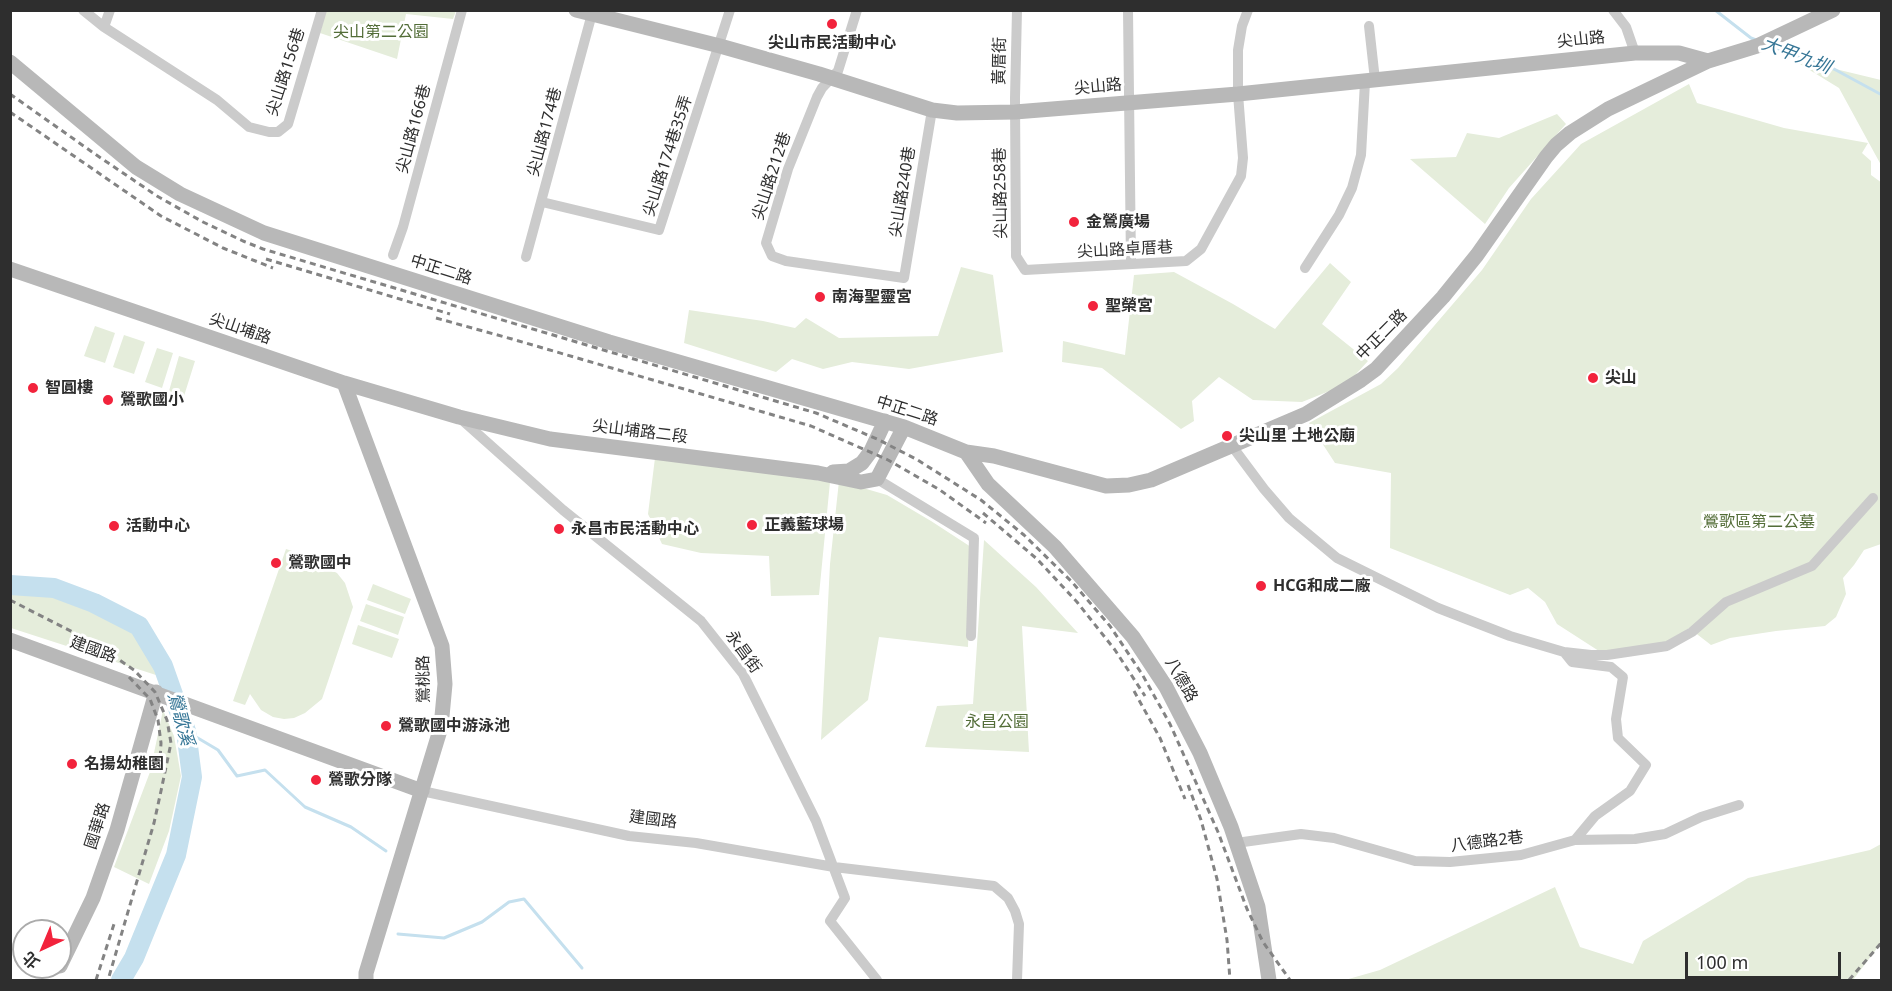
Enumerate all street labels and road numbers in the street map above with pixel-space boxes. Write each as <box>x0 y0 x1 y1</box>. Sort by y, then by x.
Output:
street label: 尖山路156巷 <box>263 26 309 118</box>
street label: 尖山路 <box>1556 28 1606 52</box>
street label: 黃厝街 <box>990 37 1010 85</box>
street label: 尖山路 <box>1073 75 1123 99</box>
street label: 尖山路166巷 <box>393 82 435 176</box>
street label: 尖山路174巷 <box>524 85 566 179</box>
street label: 尖山路174巷35弄 <box>639 93 697 219</box>
street label: 尖山路212巷 <box>749 130 795 222</box>
street label: 尖山路240巷 <box>886 145 920 239</box>
street label: 尖山路258巷 <box>991 147 1011 239</box>
street label: 尖山路卓厝巷 <box>1077 238 1173 262</box>
street label: 中正二路 <box>408 251 474 289</box>
street label: 中正二路 <box>1353 306 1411 364</box>
street label: 尖山埔路 <box>207 310 273 348</box>
street label: 中正二路 <box>874 392 940 430</box>
street label: 尖山埔路二段 <box>591 417 689 447</box>
street label: 永昌街 <box>721 627 765 677</box>
street label: 建國路 <box>67 633 119 667</box>
street label: 八德路 <box>1161 654 1201 706</box>
street label: 鶯桃路 <box>414 655 434 703</box>
street label: 國華路 <box>81 800 115 852</box>
street label: 建國路 <box>628 808 678 832</box>
street label: 八德路2巷 <box>1450 828 1524 856</box>

